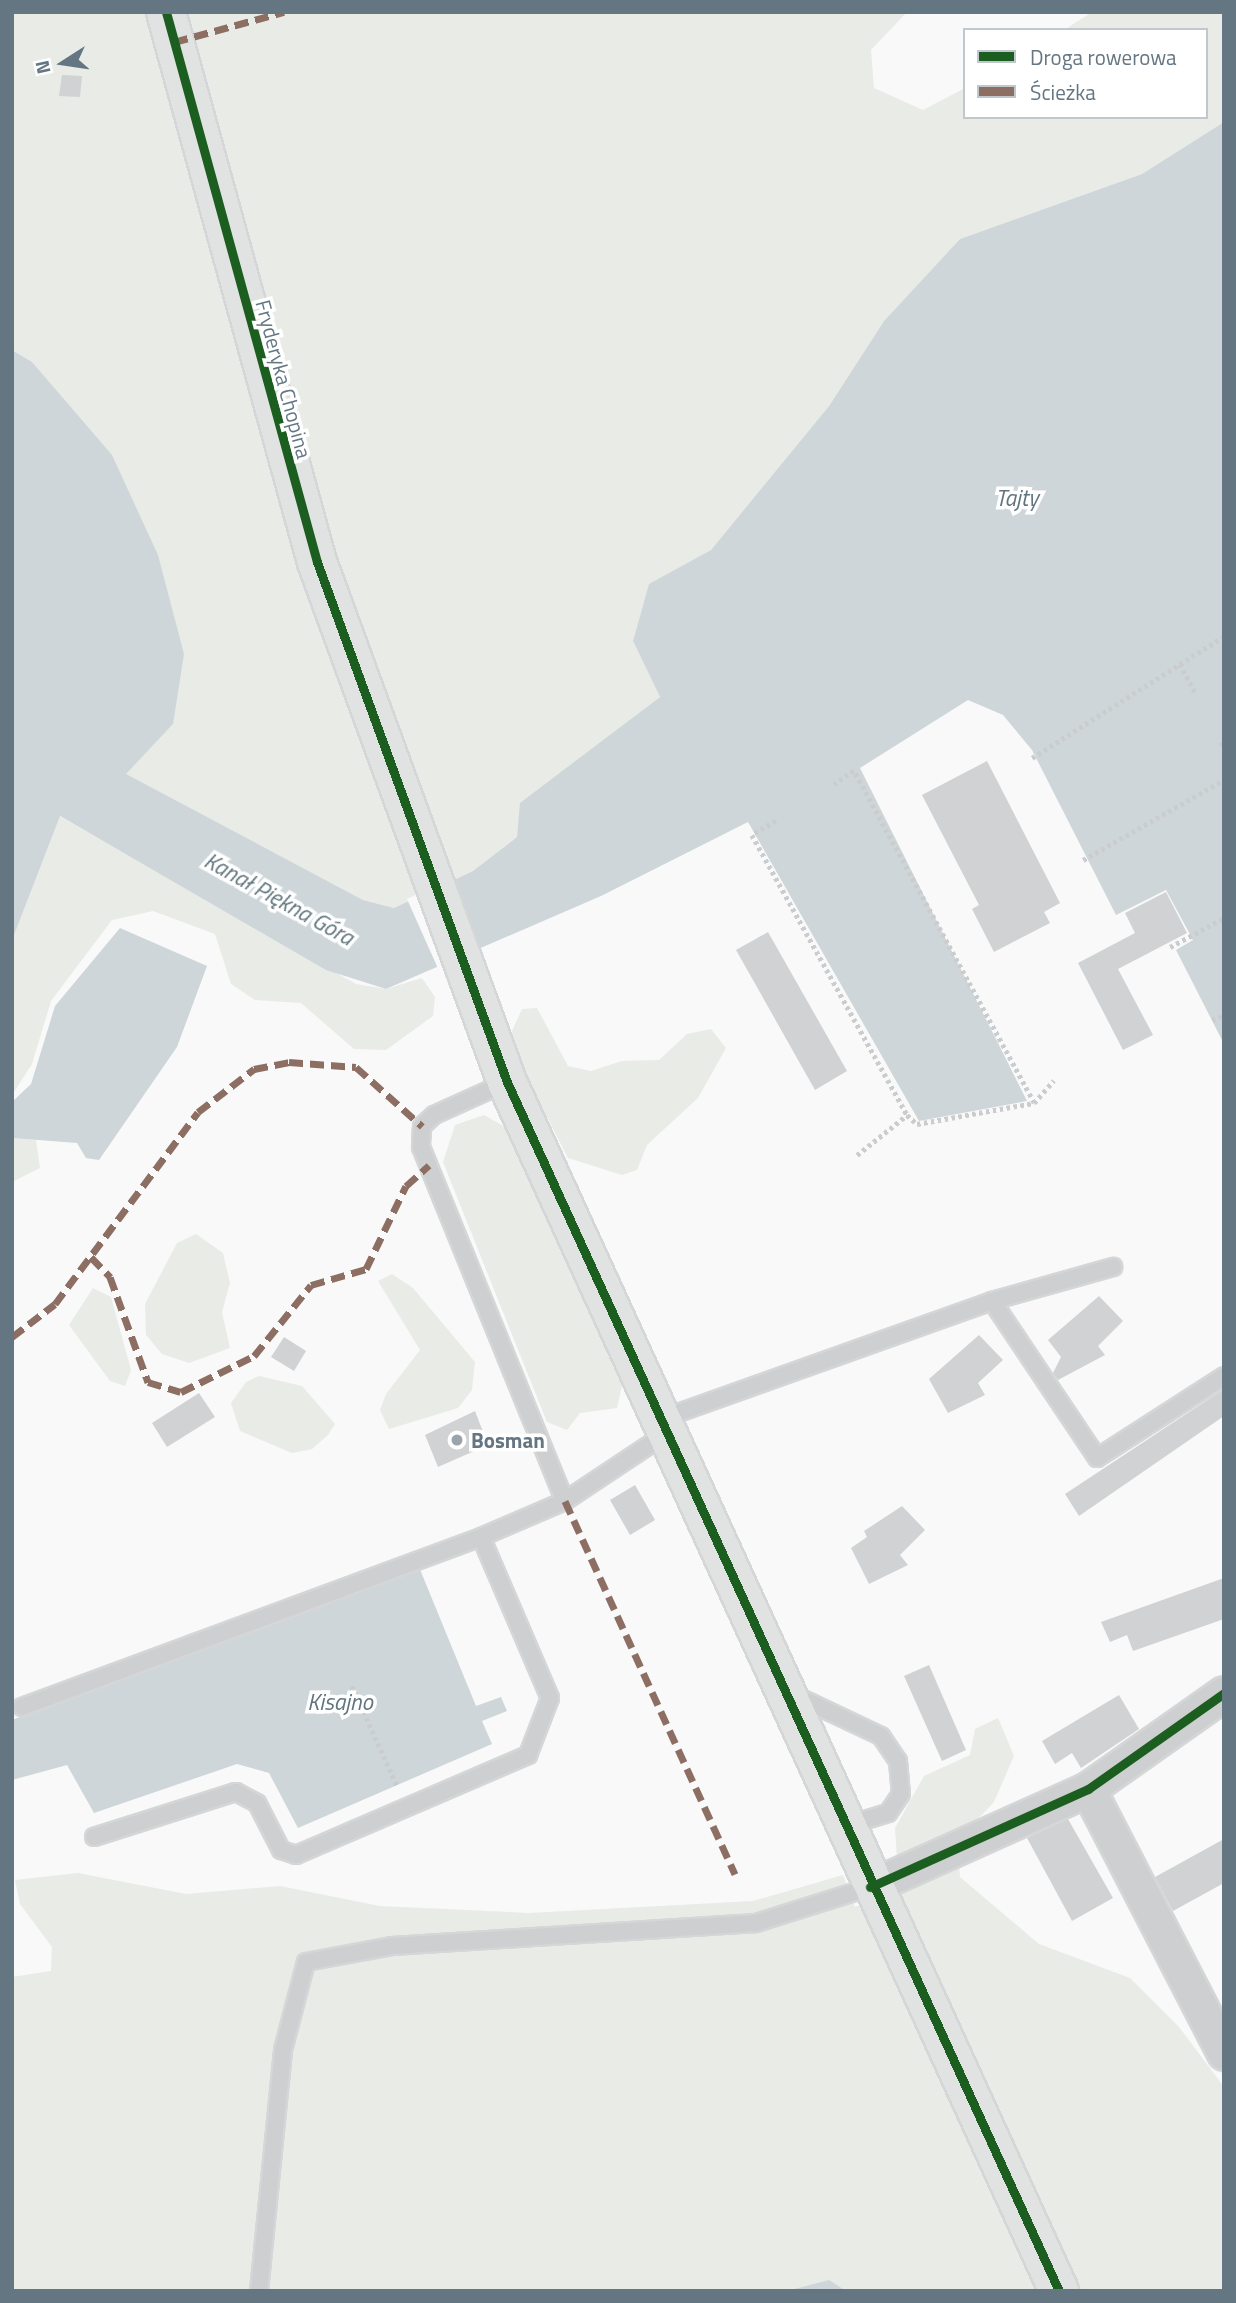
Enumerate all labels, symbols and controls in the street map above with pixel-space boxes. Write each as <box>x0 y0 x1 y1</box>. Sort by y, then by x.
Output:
north arrow <box>28 28 98 98</box>
legend <box>963 28 1208 119</box>
text: Droga rowerowa <box>1030 41 1177 73</box>
text: N <box>26 58 58 77</box>
text: Ścieżka <box>1030 76 1096 108</box>
street label: Fryderyka Chopina <box>251 297 317 461</box>
water label: Tajty <box>996 484 1038 512</box>
water label: Kanał Piękna Góra <box>200 847 358 951</box>
place label: Bosman <box>471 1427 545 1453</box>
marker: Bosman <box>449 1432 465 1448</box>
water label: Kisajno <box>307 1688 373 1716</box>

